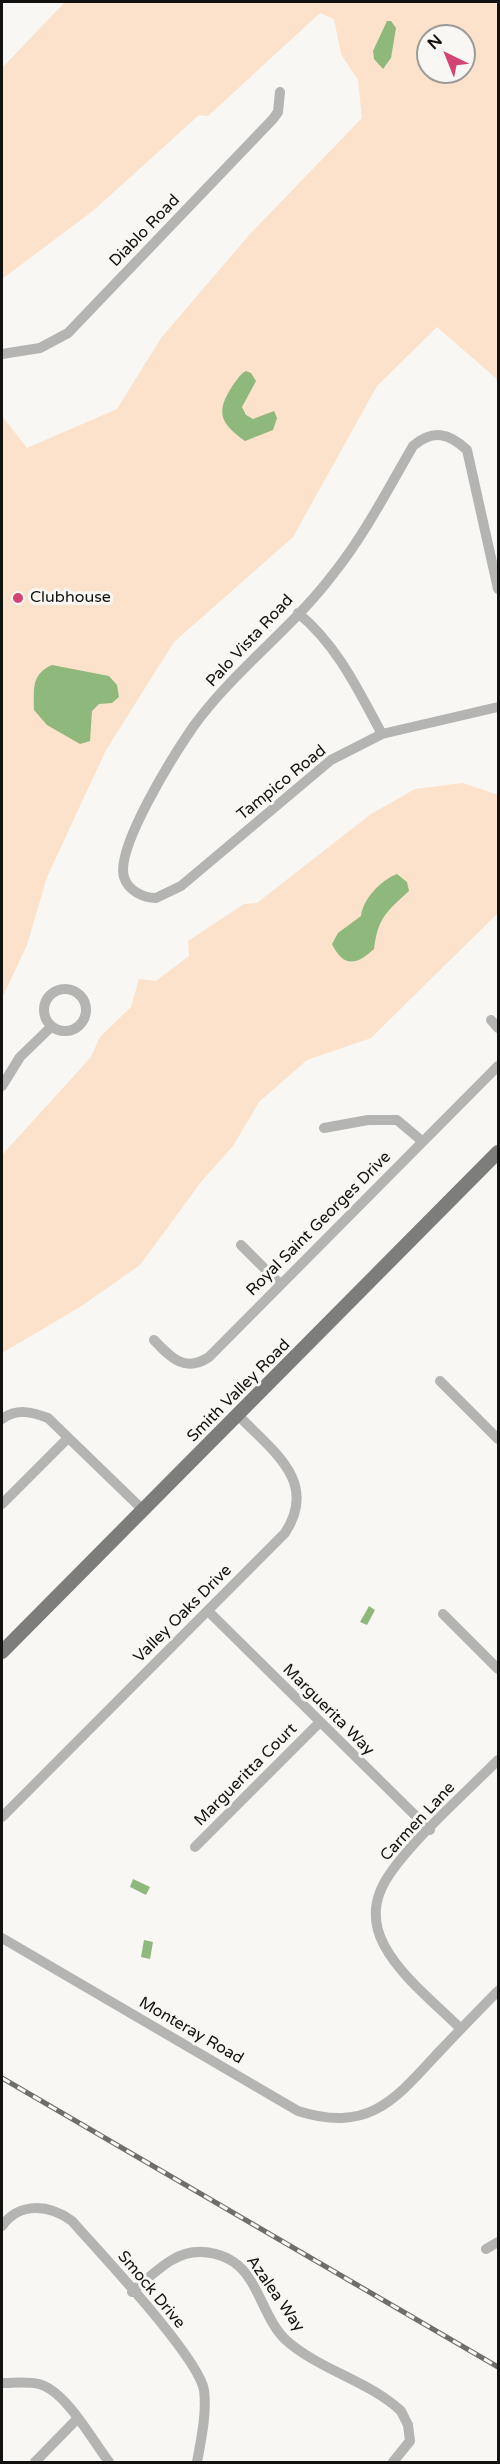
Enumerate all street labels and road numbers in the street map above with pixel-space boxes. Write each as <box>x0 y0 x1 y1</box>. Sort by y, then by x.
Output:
street label: Diablo Road <box>106 191 184 271</box>
street label: Palo Vista Road <box>202 591 298 691</box>
street label: Tampico Road <box>234 741 330 825</box>
street label: Royal Saint Georges Drive <box>243 1148 395 1300</box>
street label: Smith Valley Road <box>184 1336 294 1446</box>
street label: Valley Oaks Drive <box>130 1561 236 1667</box>
street label: Marguerita Way <box>278 1660 378 1760</box>
street label: Margueritta Court <box>191 1720 301 1830</box>
street label: Carmen Lane <box>377 1779 459 1865</box>
street label: Monteray Road <box>135 1993 247 2069</box>
street label: Smock Drive <box>113 2247 189 2333</box>
street label: Azalea Way <box>242 2252 308 2336</box>

